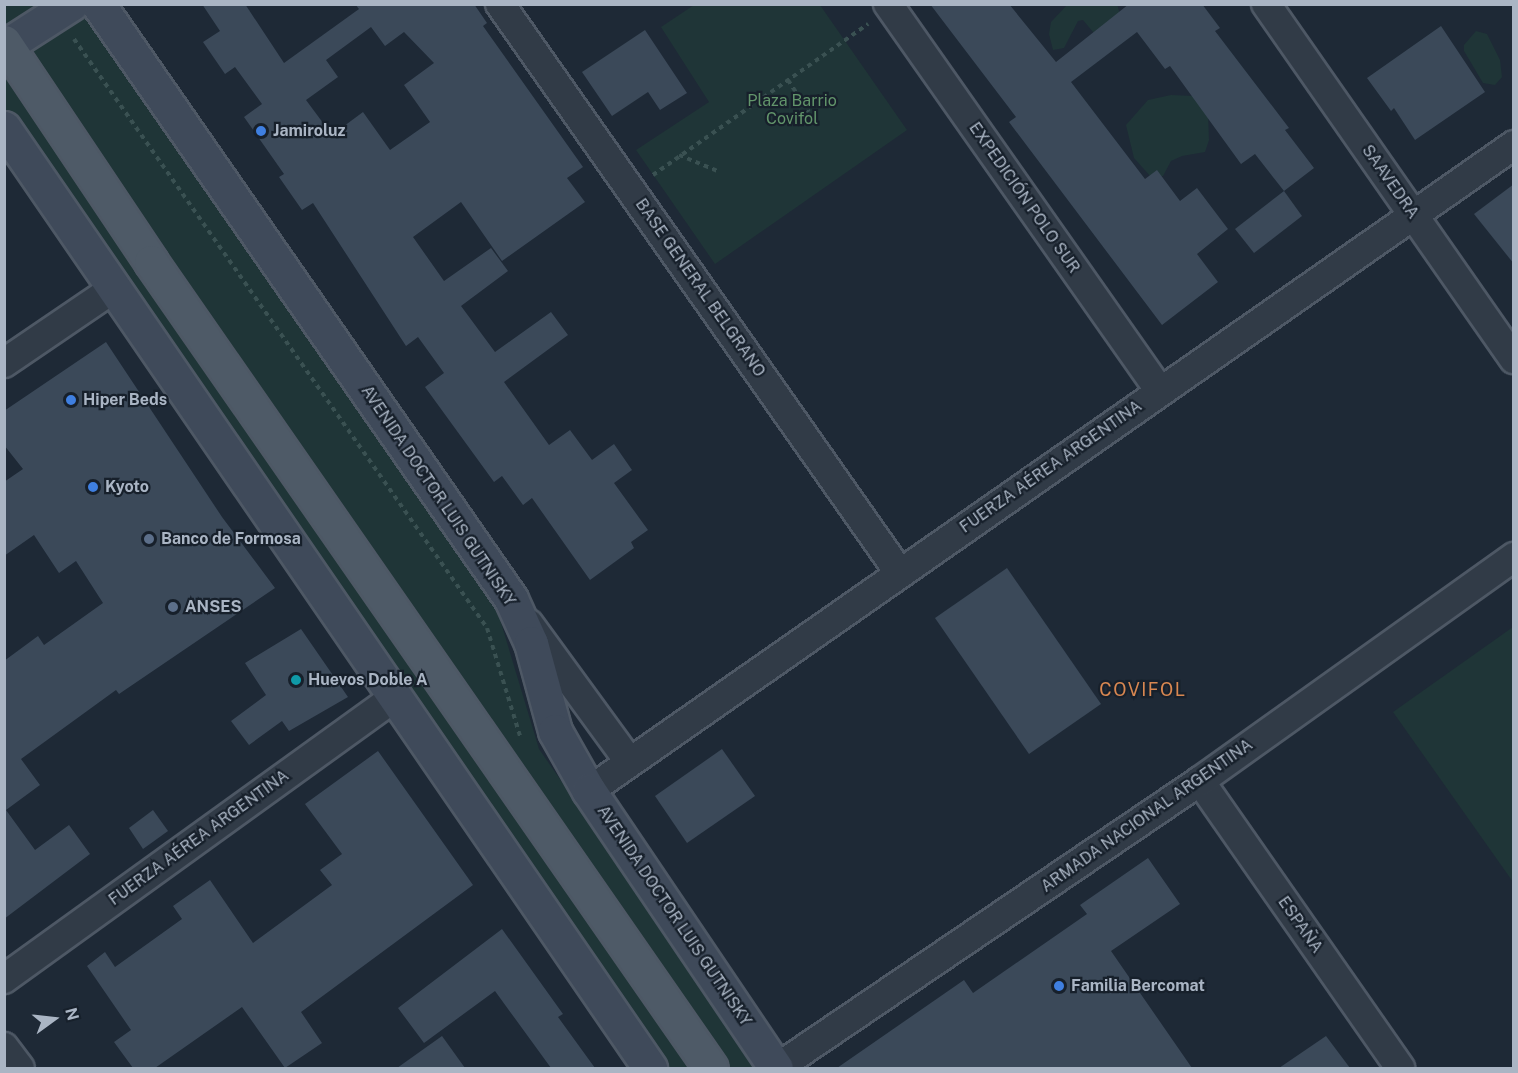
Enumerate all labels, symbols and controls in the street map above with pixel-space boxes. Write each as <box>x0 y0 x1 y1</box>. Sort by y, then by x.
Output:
park label: Plaza Barrio Covifol <box>747 91 837 129</box>
street label: EXPEDICIÓN POLO SUR <box>965 119 1083 277</box>
place label: Jamiroluz <box>273 121 346 141</box>
marker: Jamiroluz <box>254 124 268 138</box>
street label: SAAVEDRA <box>1358 141 1422 223</box>
street label: BASE GENERAL BELGRANO <box>631 195 769 381</box>
street label: AVENIDA DOCTOR LUIS GUTNISKY <box>357 382 519 610</box>
place label: Hiper Beds <box>83 390 167 410</box>
marker: Hiper Beds <box>64 393 78 407</box>
street label: FUERZA AÉREA ARGENTINA <box>956 397 1146 537</box>
place label: Kyoto <box>105 477 149 497</box>
marker: Kyoto <box>86 480 100 494</box>
place label: Banco de Formosa <box>161 529 301 549</box>
marker: Banco de Formosa <box>142 532 156 546</box>
place label: ANSES <box>185 597 242 617</box>
marker: ANSES <box>166 600 180 614</box>
place label: Huevos Doble A <box>308 670 428 690</box>
marker: Huevos Doble A <box>289 673 303 687</box>
district label: COVIFOL <box>1099 679 1187 701</box>
street label: ARMADA NACIONAL ARGENTINA <box>1038 735 1256 897</box>
street label: FUERZA AÉREA ARGENTINA <box>105 766 293 910</box>
street label: AVENIDA DOCTOR LUIS GUTNISKY <box>593 802 755 1030</box>
street label: ESPAÑA <box>1274 893 1326 957</box>
place label: Familia Bercomat <box>1071 976 1205 996</box>
marker: Familia Bercomat <box>1052 979 1066 993</box>
north arrow <box>24 989 84 1049</box>
text: N <box>61 1006 83 1023</box>

